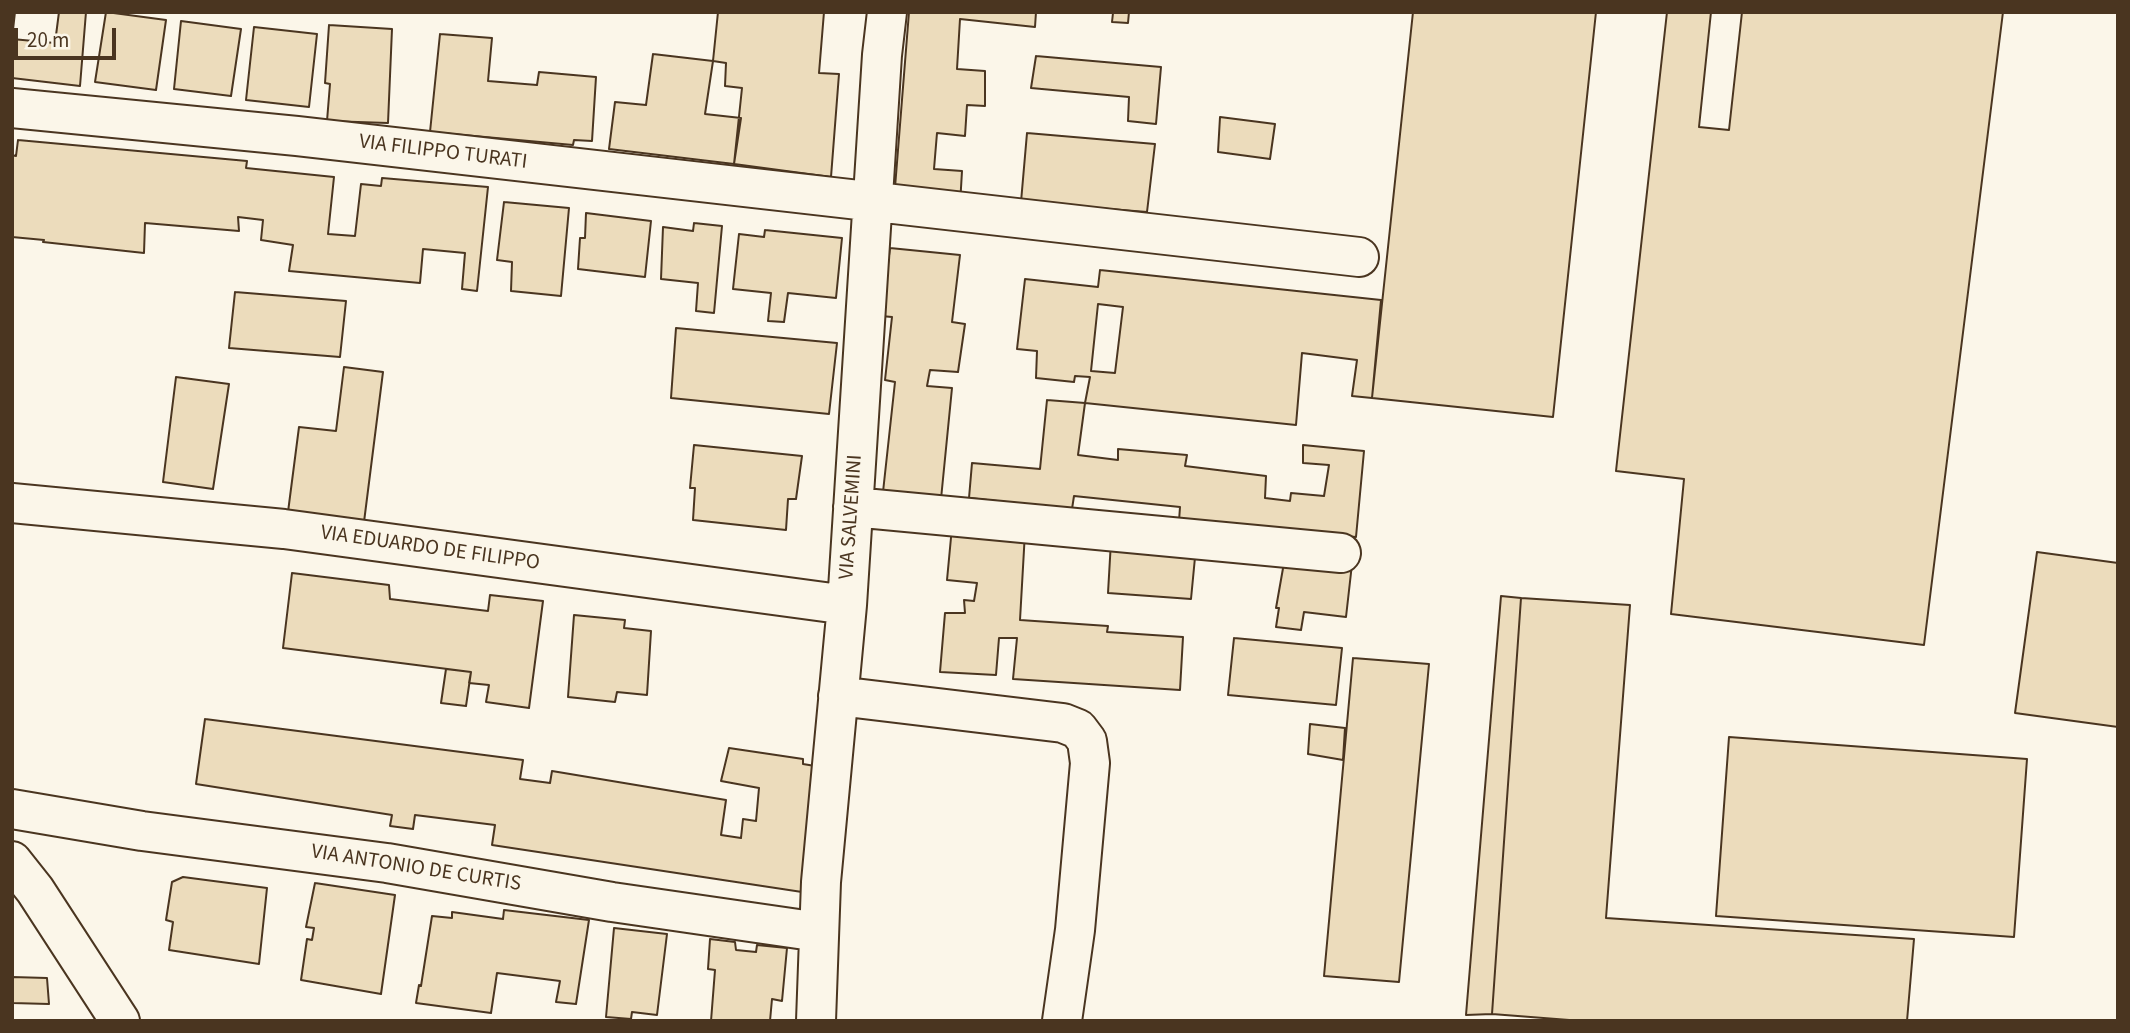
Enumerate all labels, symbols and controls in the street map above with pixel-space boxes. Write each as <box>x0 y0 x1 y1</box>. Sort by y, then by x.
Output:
scale bar <box>18 14 119 58</box>
text: 20 m <box>27 25 69 55</box>
street label: VIA FILIPPO TURATI <box>358 130 528 176</box>
street label: VIA SALVEMINI <box>835 454 869 580</box>
street label: VIA EDUARDO DE FILIPPO <box>319 521 541 577</box>
street label: VIA ANTONIO DE CURTIS <box>309 840 523 898</box>

